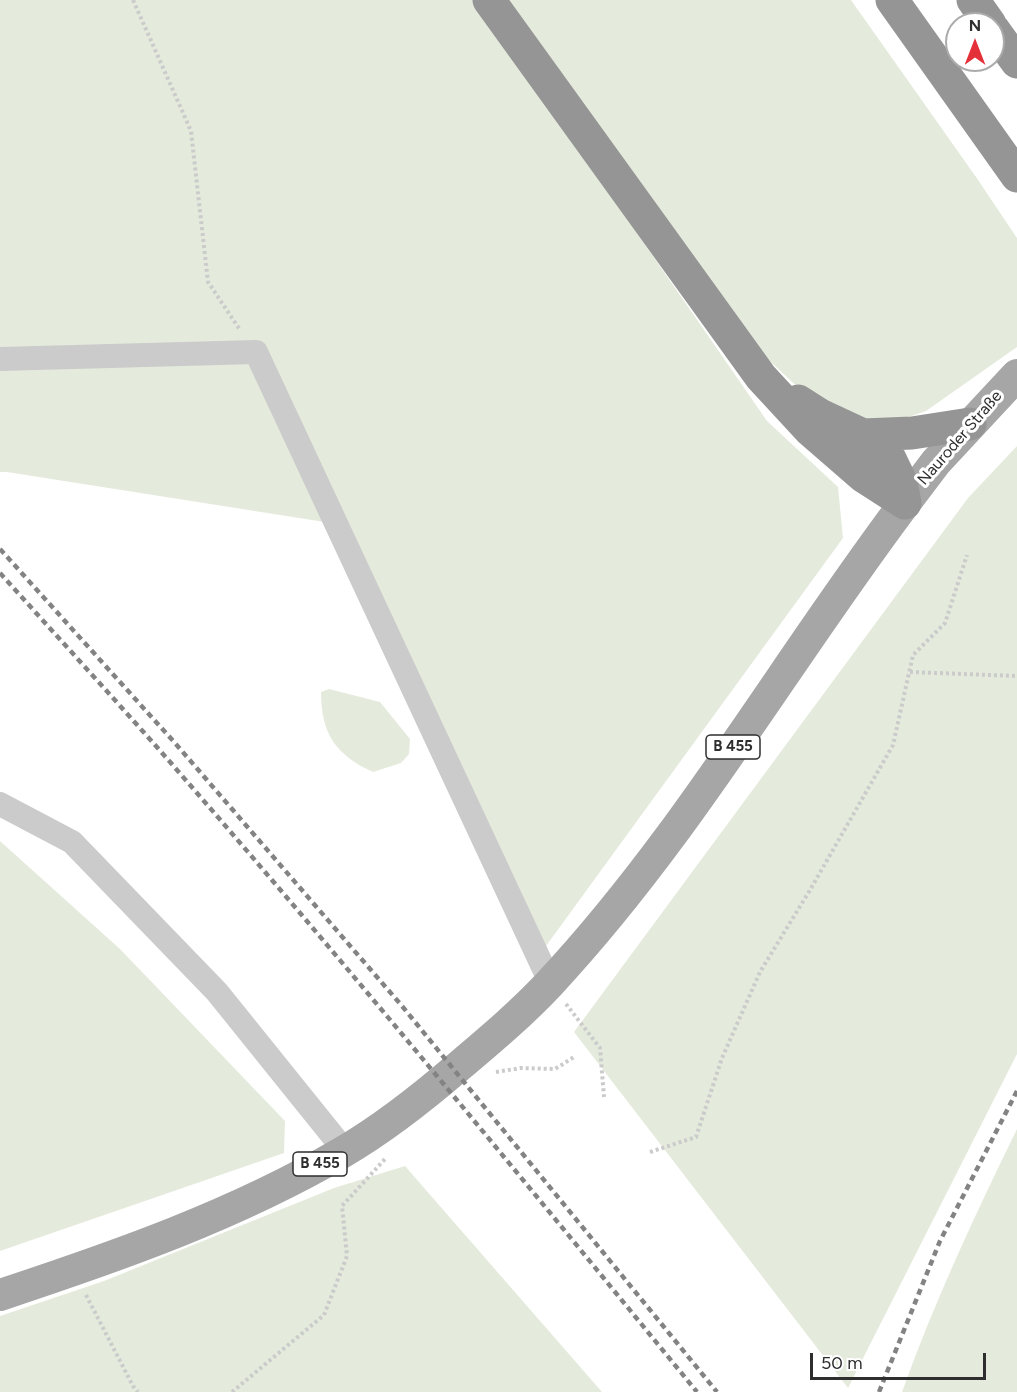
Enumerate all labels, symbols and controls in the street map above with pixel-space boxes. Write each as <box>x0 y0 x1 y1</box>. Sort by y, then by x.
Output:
north arrow <box>945 12 1005 72</box>
text: N <box>969 16 981 35</box>
street label: Nauroder Straße <box>914 387 1006 489</box>
road number: B 455 <box>706 735 760 759</box>
road number: B 455 <box>293 1152 347 1176</box>
scale bar <box>813 1341 988 1379</box>
text: 50 m <box>821 1352 863 1374</box>

